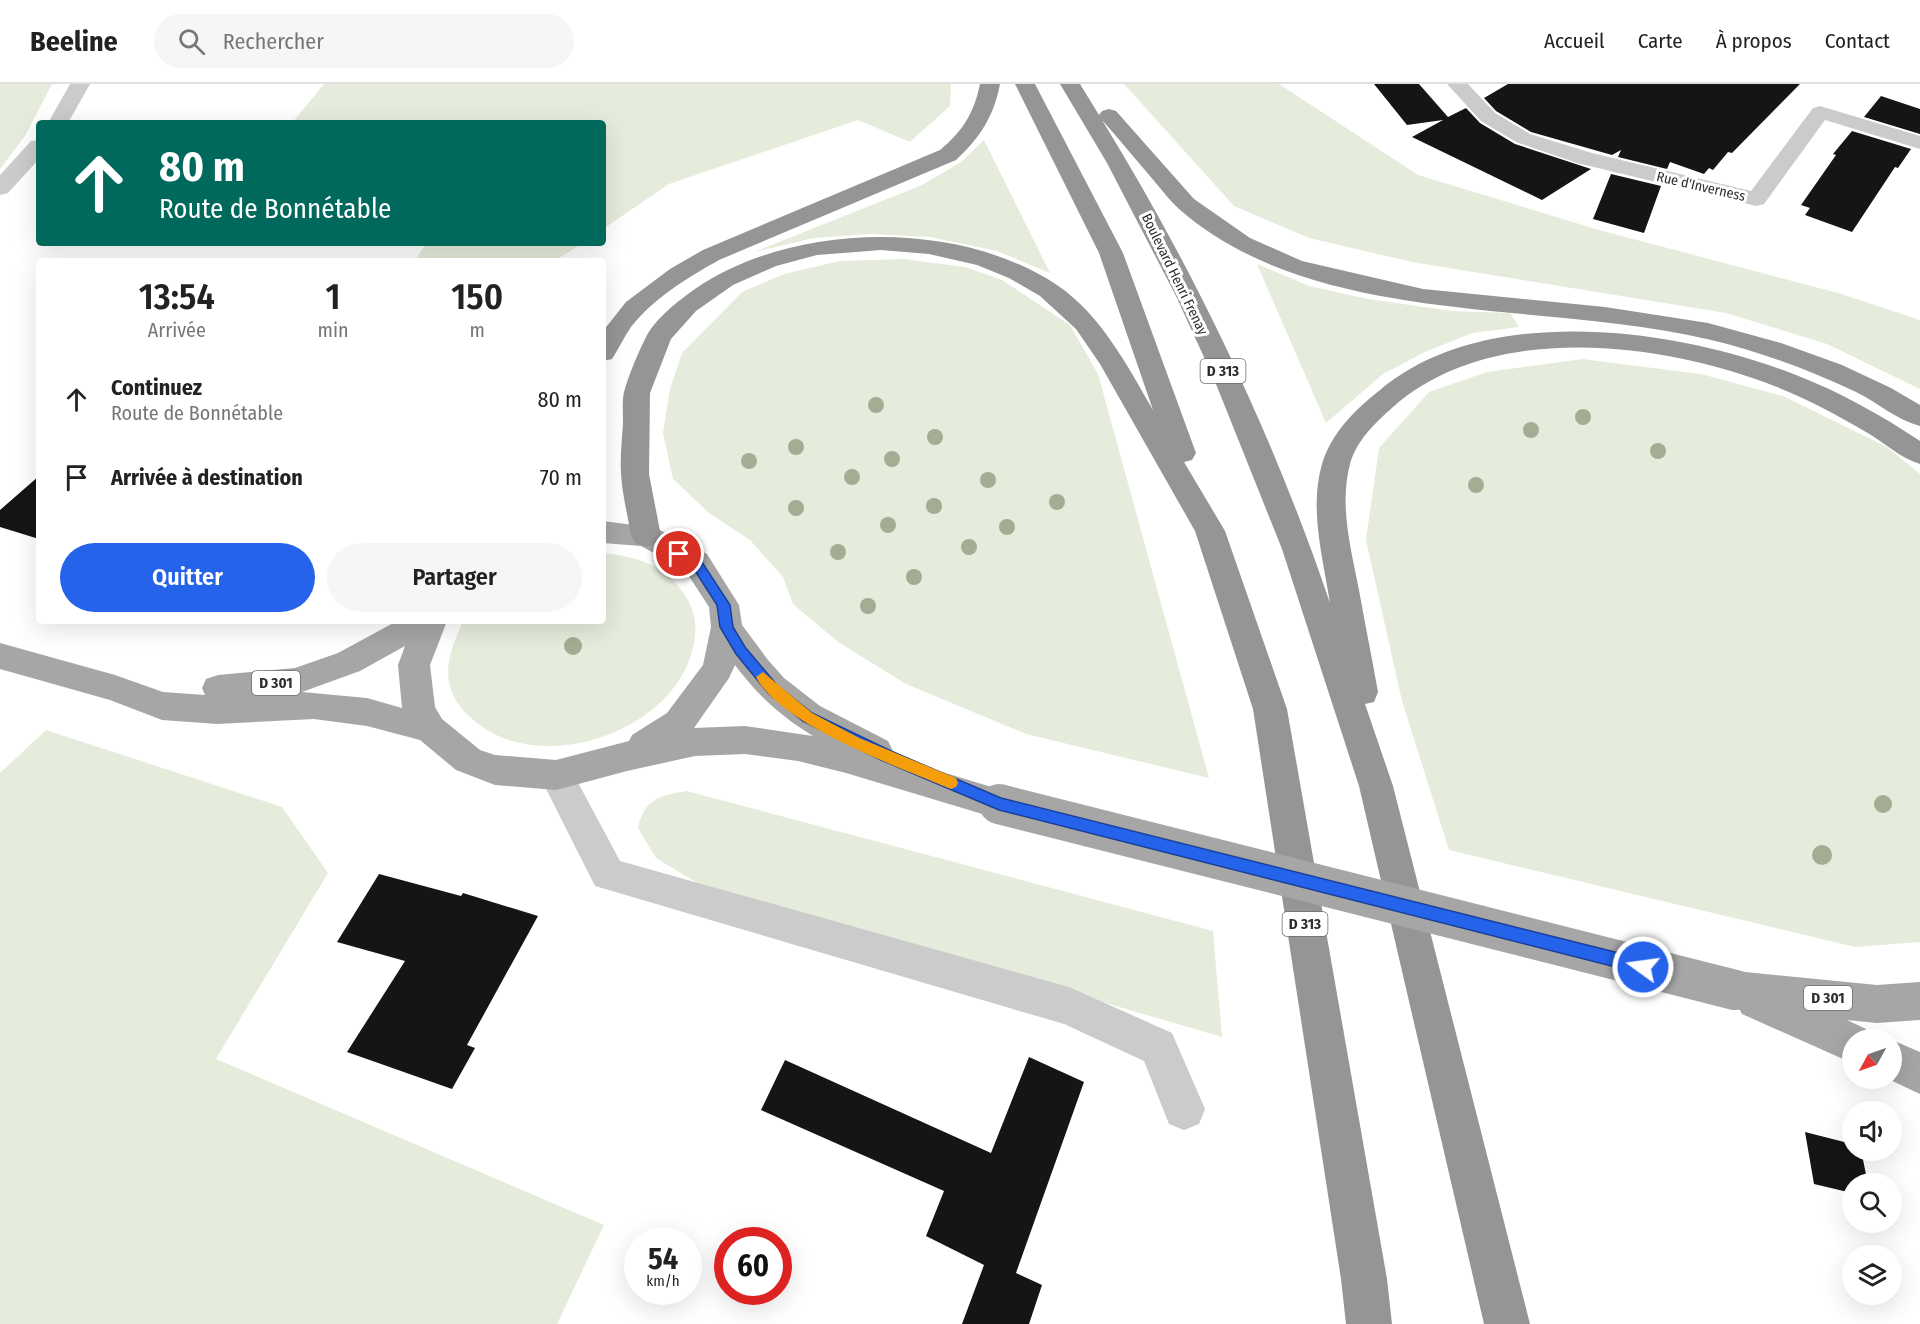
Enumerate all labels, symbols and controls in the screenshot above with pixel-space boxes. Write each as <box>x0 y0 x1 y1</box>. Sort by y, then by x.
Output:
search box <box>154 14 574 68</box>
text: Beeline <box>30 25 118 58</box>
icon: search <box>175 25 208 58</box>
text: Rechercher <box>223 28 324 55</box>
text: Accueil <box>1544 28 1605 54</box>
text: Carte <box>1638 28 1683 54</box>
text: À propos <box>1716 28 1792 54</box>
text: Contact <box>1825 28 1890 54</box>
text: 80 m <box>159 142 245 192</box>
icon: ahead <box>60 144 138 222</box>
street label: Rue d'Inverness <box>1655 168 1747 205</box>
text: Route de Bonnétable <box>159 193 391 225</box>
street label: Boulevard Henri Frenay <box>1138 211 1212 338</box>
text: 13:54 <box>139 275 215 319</box>
text: 1 <box>326 275 341 319</box>
text: 150 <box>451 275 503 319</box>
text: Arrivée <box>148 318 206 342</box>
text: min <box>318 318 349 342</box>
text: m <box>470 318 485 342</box>
road number: D 313 <box>1200 359 1246 383</box>
text: Continuez <box>111 374 202 401</box>
icon: ahead <box>60 383 93 416</box>
text: 80 m <box>537 386 582 413</box>
text: Route de Bonnétable <box>111 401 283 425</box>
icon: arrive <box>60 461 93 494</box>
text: Arrivée à destination <box>111 464 303 491</box>
text: 70 m <box>540 464 582 491</box>
pin <box>653 528 704 579</box>
icon: arrive <box>662 537 695 570</box>
button: Quitter <box>60 543 315 612</box>
button: Partager <box>327 543 582 612</box>
road number: D 301 <box>252 671 300 695</box>
road number: D 313 <box>1282 912 1328 936</box>
position arrow <box>1611 935 1675 999</box>
road number: D 301 <box>1804 986 1852 1010</box>
north arrow <box>1842 1029 1902 1089</box>
map controls <box>1842 1029 1902 1305</box>
button: sound <box>1842 1101 1902 1161</box>
button: search <box>1842 1173 1902 1233</box>
speed limit sign: 60 <box>714 1227 792 1305</box>
text: 54 <box>648 1241 678 1277</box>
button: layers <box>1842 1245 1902 1305</box>
text: km/h <box>646 1272 680 1290</box>

